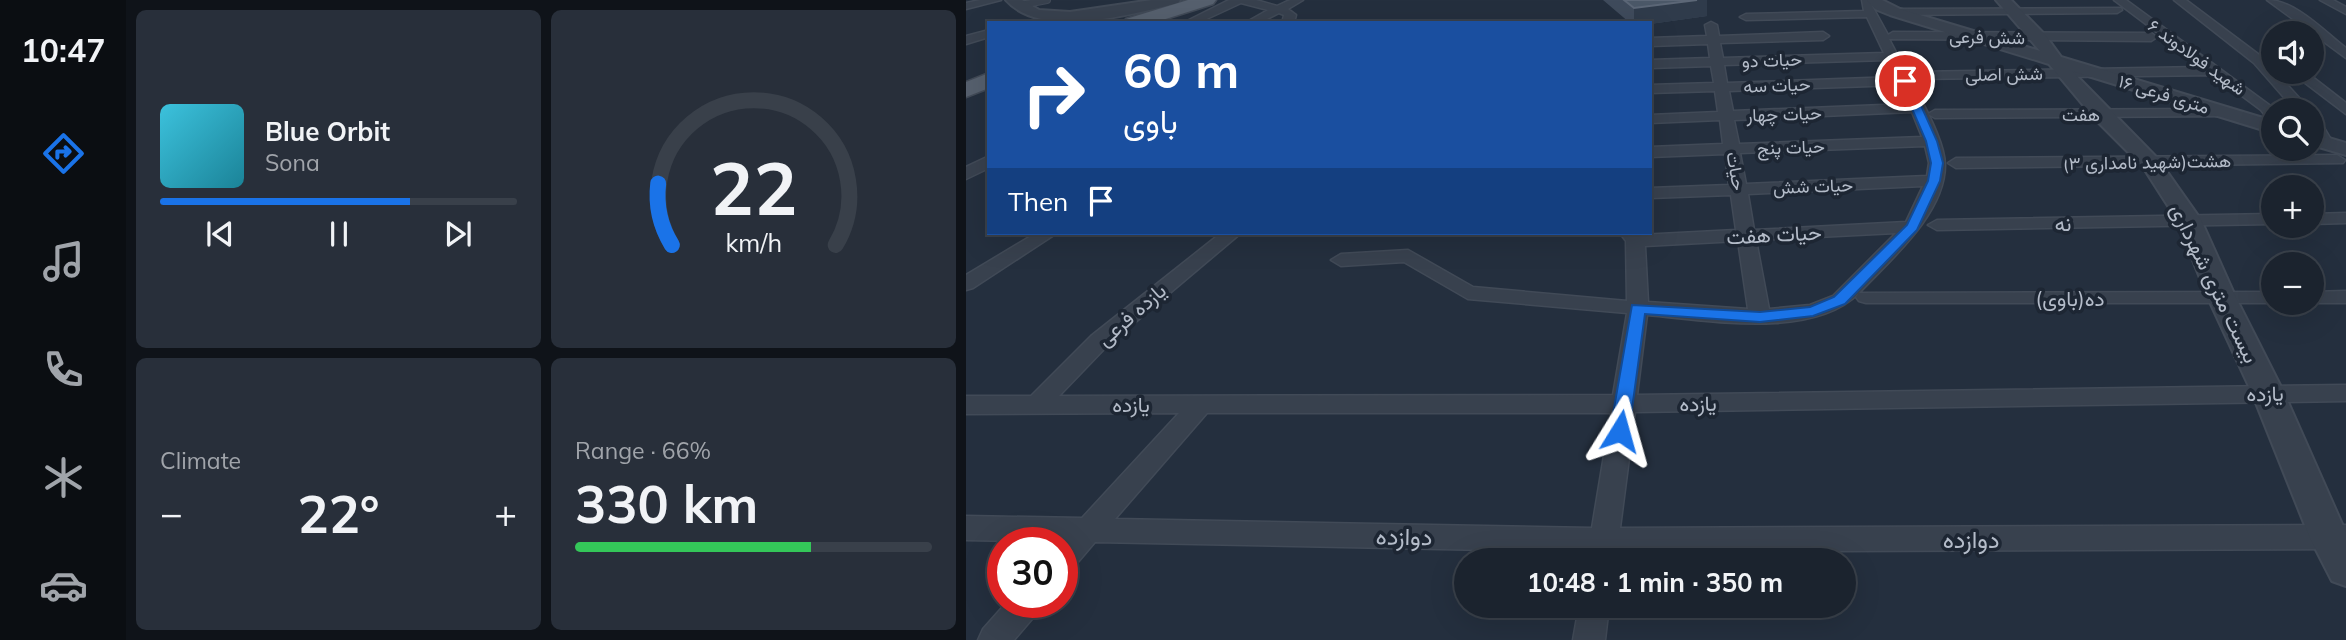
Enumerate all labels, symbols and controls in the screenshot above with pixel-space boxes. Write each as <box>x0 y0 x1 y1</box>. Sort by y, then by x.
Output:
street label: شهید فولادوند ۶ <box>2144 14 2250 100</box>
map controls <box>2261 21 2324 315</box>
button: sound <box>2261 21 2324 84</box>
street label: شش فرعی <box>1949 25 2025 49</box>
text: 10:47 <box>21 30 105 70</box>
text: 60 m <box>1123 39 1239 100</box>
street label: حیات دو <box>1741 47 1803 73</box>
icon: right <box>1008 49 1099 140</box>
pin <box>1875 51 1935 111</box>
icon: arrive <box>1886 62 1924 100</box>
street label: شش اصلی <box>1965 62 2043 86</box>
street label: ۱۶ متری فرعی <box>2116 69 2212 119</box>
street label: حیات سه <box>1743 72 1811 98</box>
button: search <box>2261 98 2324 161</box>
text: باوی <box>1123 101 1178 141</box>
street label: حیات چهار <box>1745 101 1822 128</box>
street label: هفت <box>2062 103 2100 126</box>
text: Blue Orbit <box>265 115 390 148</box>
icon: directions <box>39 129 88 178</box>
street label: حیات پنج <box>1757 134 1825 161</box>
text: 22 <box>710 142 797 233</box>
text: Sona <box>265 148 320 177</box>
street label: هشت(شهید نامداری ۳) <box>2063 149 2231 175</box>
street label: حیات <box>1721 150 1751 192</box>
street label: حیات شش <box>1773 173 1853 199</box>
button: + <box>2261 175 2324 238</box>
icon: arrive <box>1082 182 1120 220</box>
text: Then <box>1008 185 1068 218</box>
street label: بیست متری شهرداری <box>2164 199 2265 367</box>
street label: نه <box>2054 210 2072 236</box>
icon: previous <box>201 215 239 253</box>
icon: pause <box>320 215 358 253</box>
icon: next <box>439 215 477 253</box>
street label: حیات هفت <box>1726 219 1822 249</box>
text: km/h <box>725 227 782 258</box>
icon: music <box>39 237 88 286</box>
button: − <box>2261 252 2324 315</box>
street label: یازده فرعی <box>1091 277 1172 352</box>
street label: ده(باوی) <box>2035 285 2105 312</box>
icon: phone <box>39 345 88 394</box>
street label: یازده <box>2246 380 2284 407</box>
street label: یازده <box>1679 390 1717 417</box>
street label: یازده <box>1112 391 1150 418</box>
position arrow <box>1583 394 1657 468</box>
text: Range · 66% <box>575 436 711 465</box>
text: Climate <box>160 446 241 475</box>
icon: climate <box>39 453 88 502</box>
text: 330 km <box>575 471 758 536</box>
text: 22° <box>297 481 380 546</box>
text: − <box>160 489 183 537</box>
text: + <box>494 489 517 537</box>
street label: دوازده <box>1375 521 1433 552</box>
street label: دوازده <box>1943 524 1999 555</box>
speed limit sign: 30 <box>987 527 1078 618</box>
icon: car <box>39 561 88 610</box>
text: 10:48 · 1 min · 350 m <box>1527 566 1783 599</box>

